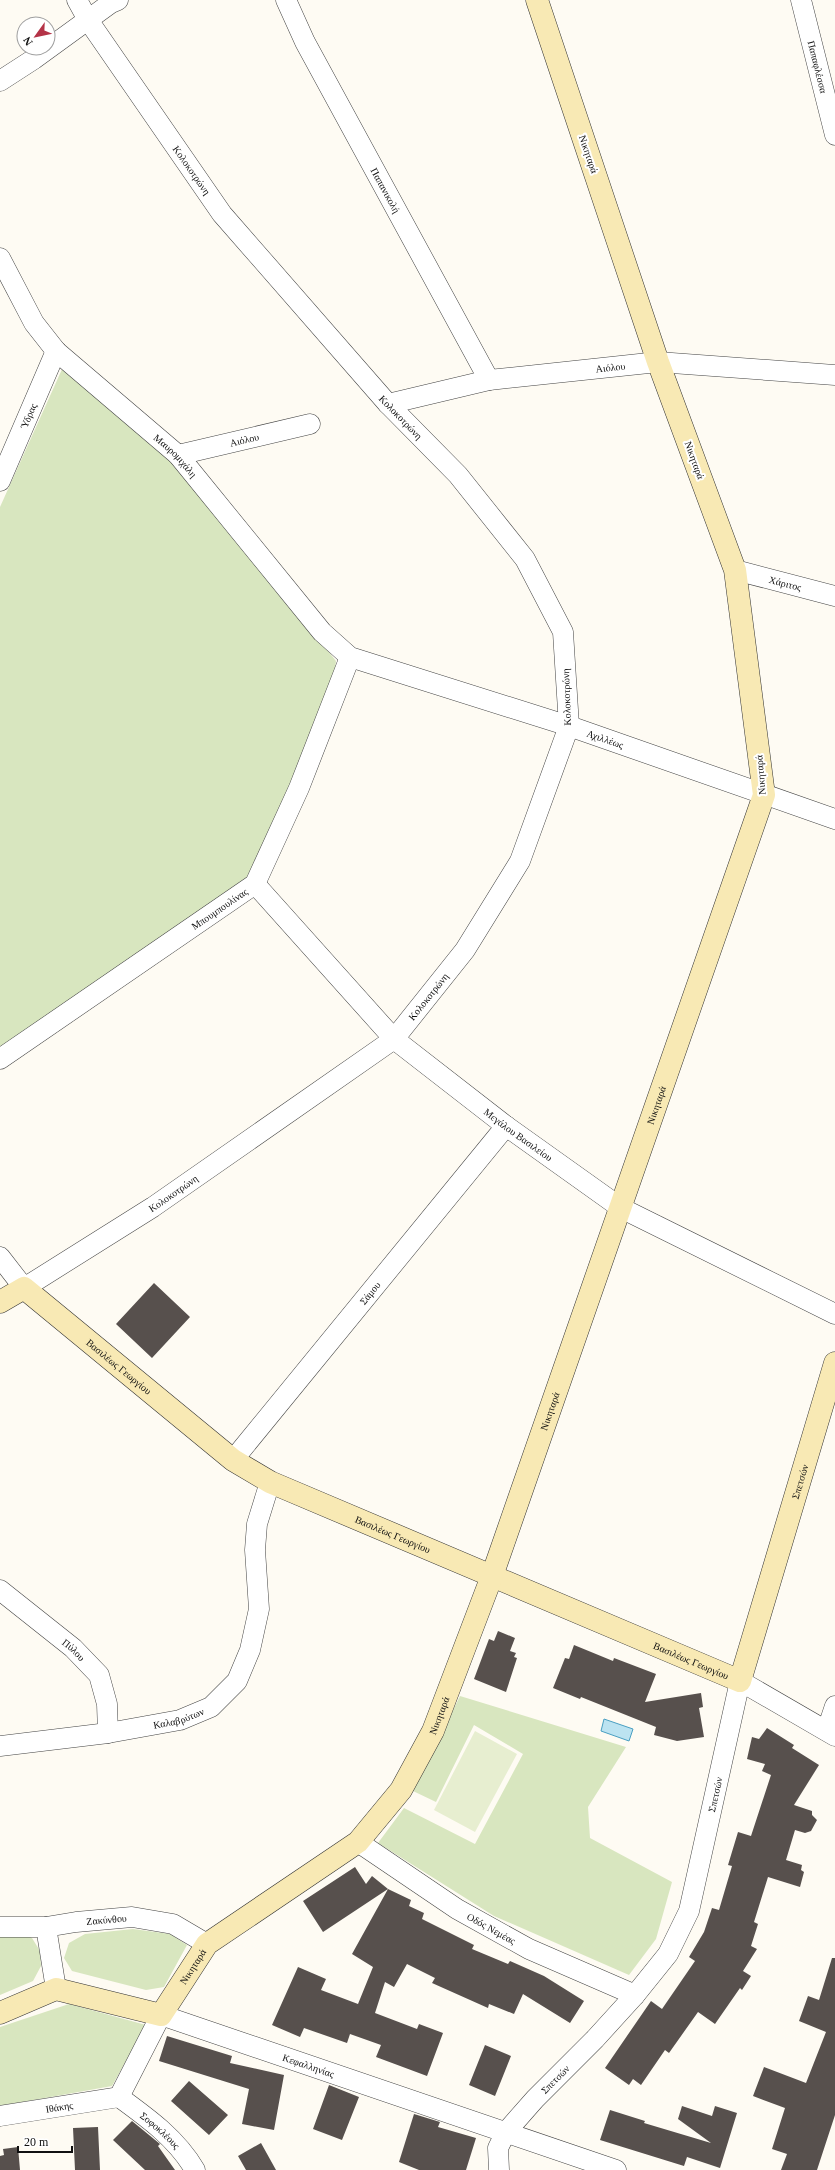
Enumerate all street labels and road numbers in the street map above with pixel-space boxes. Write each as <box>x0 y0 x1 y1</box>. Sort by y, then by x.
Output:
street label: Παπαφλέσσα <box>805 40 829 95</box>
street label: Νικηταρά <box>577 134 600 175</box>
street label: Κολοκοτρώνη <box>171 144 213 197</box>
street label: Παπανικολή <box>369 166 402 215</box>
street label: Αιόλου <box>595 361 626 375</box>
street label: Κολοκοτρώνη <box>377 393 424 442</box>
street label: Ύδρας <box>18 402 39 431</box>
street label: Αιόλου <box>229 431 260 449</box>
street label: Μαυρομιχάλη <box>152 432 199 480</box>
street label: Νικηταρά <box>683 440 707 481</box>
street label: Χάριτος <box>768 574 803 593</box>
street label: Κολοκοτρώνη <box>560 668 573 726</box>
street label: Αχιλλέως <box>585 728 625 751</box>
street label: Νικηταρά <box>753 754 768 795</box>
street label: Μπουμπουλίνας <box>189 886 250 932</box>
street label: Κολοκοτρώνη <box>406 971 451 1022</box>
street label: Νικηταρά <box>645 1084 668 1126</box>
street label: Μεγάλου Βασιλείου <box>482 1106 554 1163</box>
street label: Κολοκοτρώνη <box>147 1173 200 1214</box>
street label: Σάμου <box>357 1279 383 1307</box>
street label: Βασιλέως Γεωργίου <box>84 1337 154 1397</box>
street label: Νικηταρά <box>538 1390 562 1432</box>
street label: Σπετσών <box>790 1463 811 1500</box>
street label: Βασιλέως Γεωργίου <box>353 1514 432 1555</box>
street label: Πύλου <box>60 1637 87 1663</box>
street label: Βασιλέως Γεωργίου <box>652 1640 730 1682</box>
street label: Νικηταρά <box>427 1695 452 1736</box>
street label: Καλαβρύτων <box>152 1705 206 1731</box>
street label: Σπετσών <box>706 1776 725 1813</box>
street label: Οδóς Νεμέας <box>465 1911 517 1946</box>
street label: Ζακύνθου <box>86 1912 127 1927</box>
street label: Νικηταρά <box>177 1946 209 1986</box>
street label: Κεφαλληνίας <box>281 2052 336 2080</box>
street label: Σπετσών <box>539 2063 572 2096</box>
street label: Ιθάκης <box>45 2099 74 2115</box>
street label: Σοφοκλέους <box>138 2110 182 2151</box>

